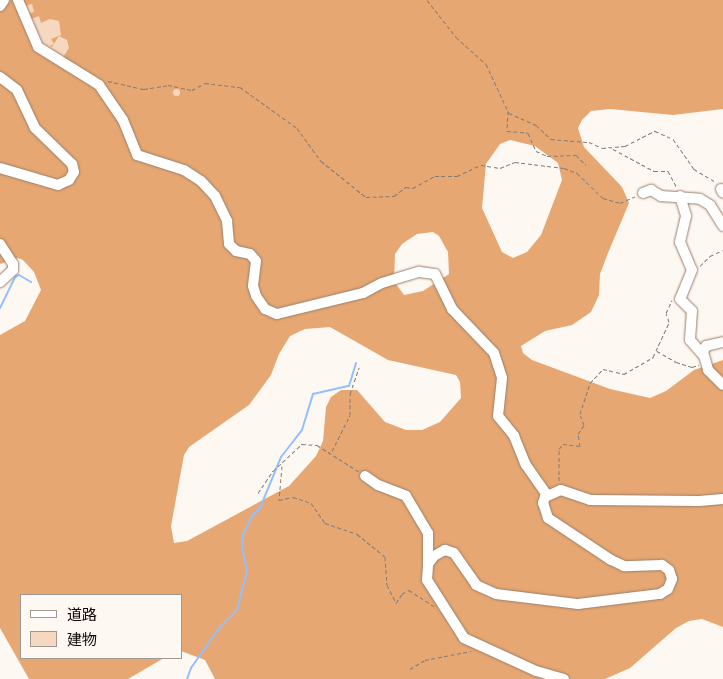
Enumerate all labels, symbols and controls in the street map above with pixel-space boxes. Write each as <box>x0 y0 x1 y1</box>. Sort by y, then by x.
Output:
legend <box>20 594 182 659</box>
text: 道路 <box>67 606 97 624</box>
text: 建物 <box>67 631 97 649</box>

